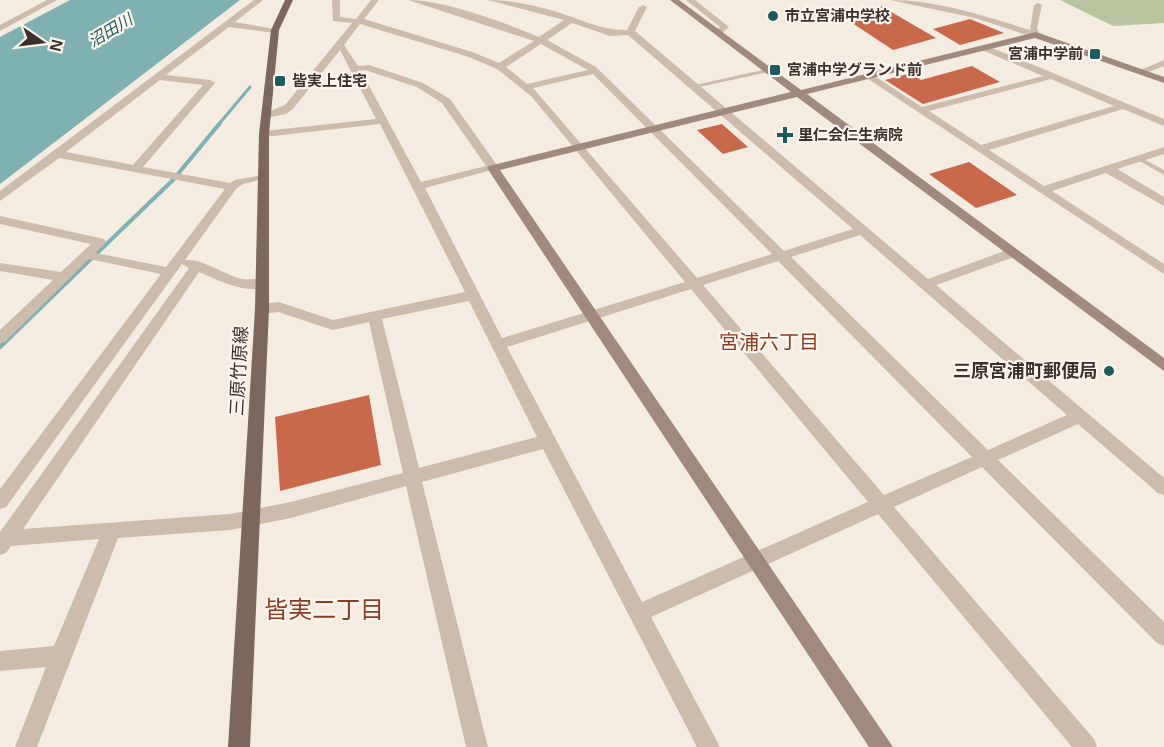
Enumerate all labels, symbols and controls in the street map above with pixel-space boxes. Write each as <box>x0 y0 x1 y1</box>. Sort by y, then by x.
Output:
place label: 市立宮浦中学校 <box>785 7 890 24</box>
marker: 市立宮浦中学校 <box>766 9 780 23</box>
water label: 沼田川 <box>85 10 137 50</box>
north arrow <box>12 12 72 72</box>
text: N <box>46 38 66 53</box>
place label: 宮浦中学前 <box>1008 45 1083 62</box>
marker: 宮浦中学前 <box>1088 47 1102 61</box>
place label: 宮浦中学グランド前 <box>787 61 922 78</box>
marker: 宮浦中学グランド前 <box>768 63 782 77</box>
place label: 皆実上住宅 <box>292 72 367 89</box>
marker: 皆実上住宅 <box>273 74 287 88</box>
marker: 里仁会仁生病院 <box>776 126 794 144</box>
place label: 里仁会仁生病院 <box>798 126 903 143</box>
street label: 三原竹原線 <box>227 326 251 416</box>
district label: 宮浦六丁目 <box>719 331 819 353</box>
place label: 三原宮浦町郵便局 <box>953 361 1097 381</box>
marker: 三原宮浦町郵便局 <box>1102 364 1116 378</box>
district label: 皆実二丁目 <box>264 596 384 623</box>

